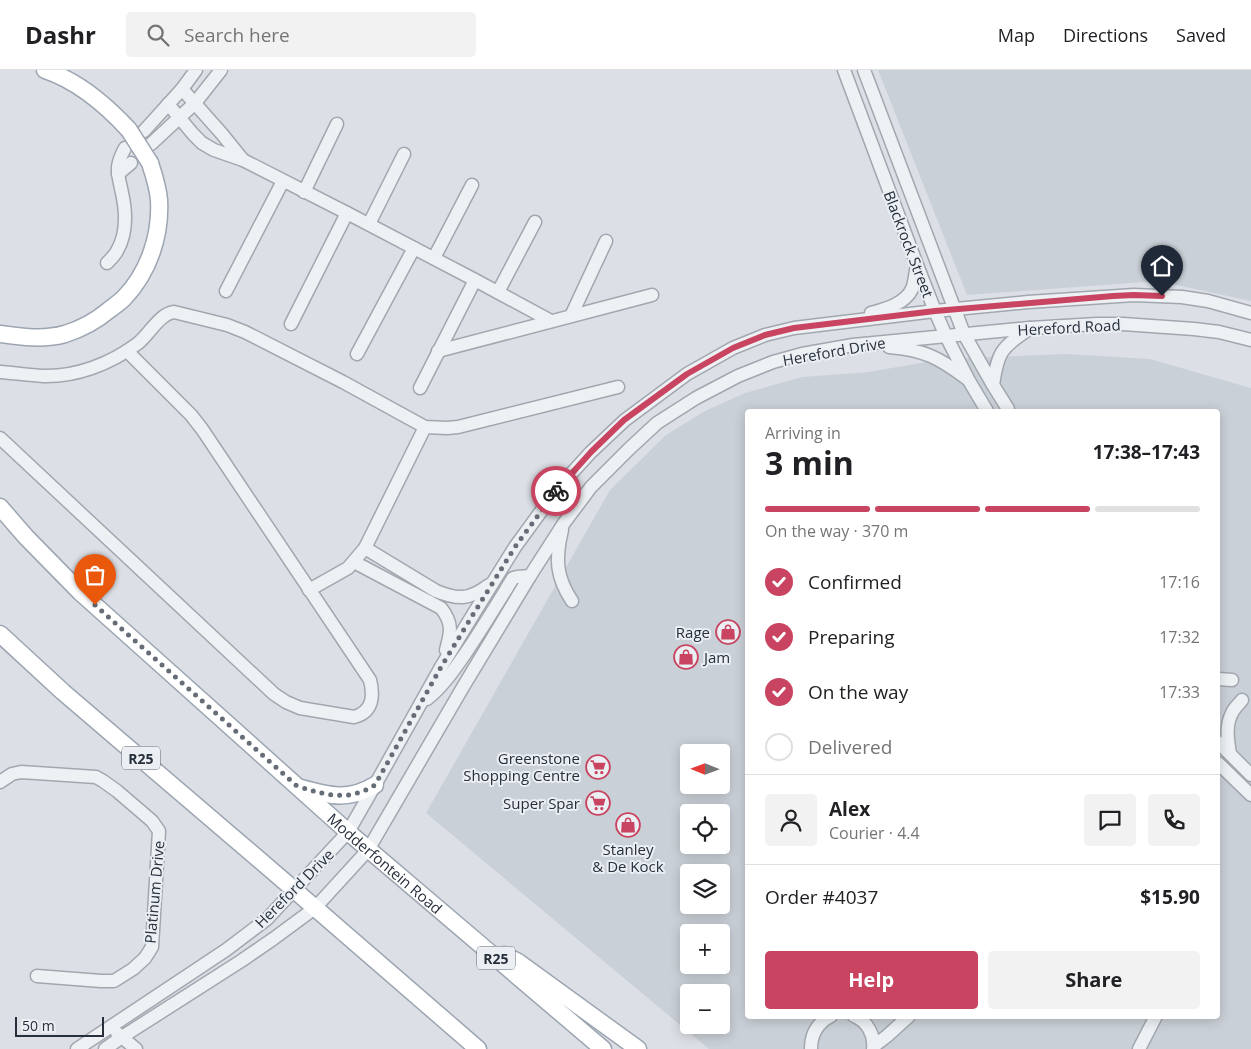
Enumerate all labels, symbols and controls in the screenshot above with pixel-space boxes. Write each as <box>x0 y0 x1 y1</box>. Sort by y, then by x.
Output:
search box <box>126 12 476 57</box>
text: Dashr <box>25 18 96 51</box>
icon: search <box>144 21 172 49</box>
text: Search here <box>184 22 290 48</box>
text: Map <box>998 23 1035 47</box>
text: Directions <box>1063 23 1148 47</box>
text: Saved <box>1176 23 1226 47</box>
street label: Blackrock Street <box>879 188 939 300</box>
pin <box>1141 245 1183 296</box>
icon: home <box>1148 252 1176 280</box>
street label: Hereford Road <box>1017 314 1121 340</box>
street label: Hereford Drive <box>781 332 887 370</box>
text: Arriving in <box>765 422 841 444</box>
text: 17:38–17:43 <box>1093 439 1200 465</box>
text: 3 min <box>765 441 854 484</box>
courier <box>531 466 581 516</box>
icon: bike <box>542 477 570 505</box>
text: On the way · 370 m <box>765 520 908 542</box>
pin <box>74 554 116 605</box>
icon: bag <box>81 561 109 589</box>
icon: check <box>765 568 793 596</box>
text: Confirmed <box>808 569 902 595</box>
text: 17:16 <box>1159 571 1200 593</box>
shop icon: Rage <box>715 619 741 645</box>
place label: Rage <box>676 622 710 642</box>
icon: check <box>765 623 793 651</box>
text: Preparing <box>808 624 895 650</box>
text: 17:32 <box>1159 626 1200 648</box>
shop icon: Jam <box>673 644 699 670</box>
place label: Jam <box>702 647 730 667</box>
icon: check <box>765 678 793 706</box>
text: On the way <box>808 679 908 705</box>
text: 17:33 <box>1159 681 1200 703</box>
text: Delivered <box>808 734 892 760</box>
north arrow <box>680 744 730 794</box>
map controls <box>680 744 730 1034</box>
road number: R25 <box>122 746 160 770</box>
place label: Greenstone Shopping Centre <box>463 748 580 785</box>
supermarket icon: Greenstone Shopping Centre <box>585 754 611 780</box>
supermarket icon: Super Spar <box>585 790 611 816</box>
place label: Super Spar <box>503 793 580 813</box>
button: person <box>765 794 817 846</box>
button: chat <box>1084 794 1136 846</box>
button: phone <box>1148 794 1200 846</box>
text: Alex <box>829 796 870 822</box>
button: locate <box>680 804 730 854</box>
street label: Modderfontein Road <box>323 808 447 918</box>
shop icon: Stanley & De Kock <box>615 812 641 838</box>
text: Courier · 4.4 <box>829 822 920 844</box>
place label: Stanley & De Kock <box>592 839 664 876</box>
street label: Platinum Drive <box>140 840 168 944</box>
street label: Hereford Drive <box>250 844 338 932</box>
button: layers <box>680 864 730 914</box>
text: Order #4037 <box>765 884 878 910</box>
text: $15.90 <box>1140 884 1200 910</box>
button: + <box>680 924 730 974</box>
road number: R25 <box>477 946 515 970</box>
button: Help <box>765 951 978 1009</box>
button: Share <box>988 951 1200 1009</box>
button: − <box>680 984 730 1034</box>
scale bar <box>15 1014 104 1037</box>
text: 50 m <box>22 1016 55 1035</box>

